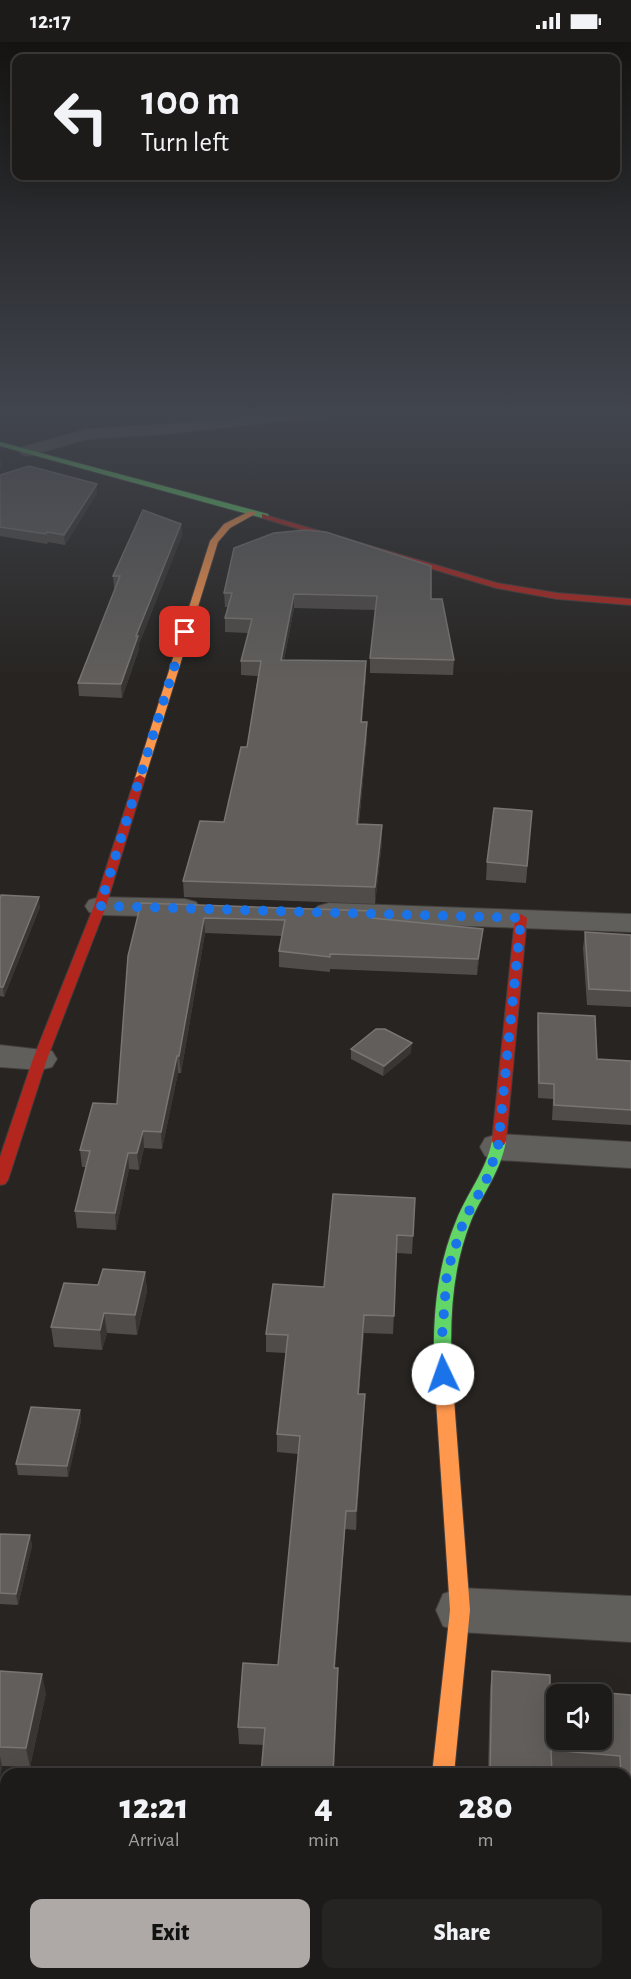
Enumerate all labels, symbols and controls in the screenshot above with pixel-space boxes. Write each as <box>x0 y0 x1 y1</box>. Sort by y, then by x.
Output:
text: 12:17 <box>30 10 71 32</box>
icon: left <box>42 78 120 156</box>
text: 100 m <box>141 80 240 122</box>
text: Turn left <box>141 129 229 156</box>
pin <box>159 606 210 657</box>
icon: arrive <box>168 615 201 648</box>
position arrow <box>411 1342 475 1406</box>
map controls <box>546 1684 612 1750</box>
button: sound <box>546 1684 612 1750</box>
text: 12:21 <box>119 1789 189 1825</box>
text: 4 <box>314 1789 333 1825</box>
text: 280 <box>459 1789 513 1825</box>
text: Arrival <box>128 1830 180 1850</box>
text: min <box>308 1830 339 1850</box>
text: m <box>478 1830 494 1850</box>
button: Exit <box>30 1899 310 1968</box>
button: Share <box>322 1899 602 1968</box>

